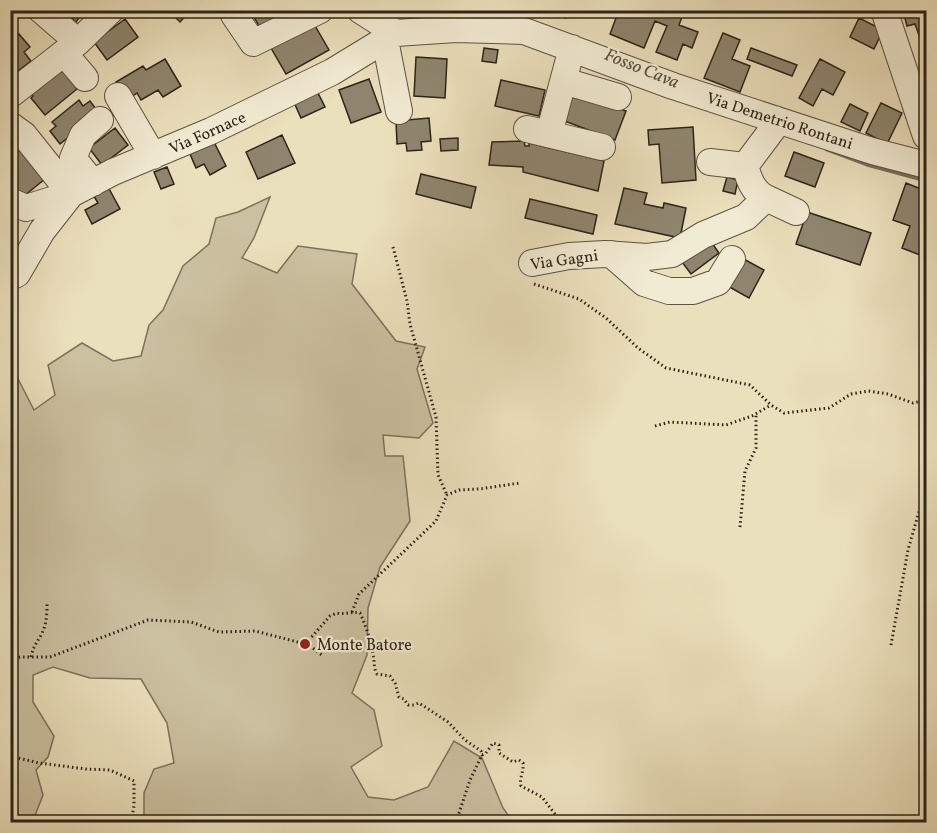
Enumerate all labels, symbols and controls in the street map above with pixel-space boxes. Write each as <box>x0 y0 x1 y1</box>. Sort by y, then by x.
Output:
water label: Fosso Cava <box>600 43 683 96</box>
street label: Via Demetrio Rontani <box>703 88 856 156</box>
street label: Via Fornace <box>166 107 250 161</box>
street label: Via Gagni <box>529 245 600 277</box>
place label: Monte Batore <box>317 635 412 657</box>
marker: Monte Batore <box>298 637 312 651</box>

